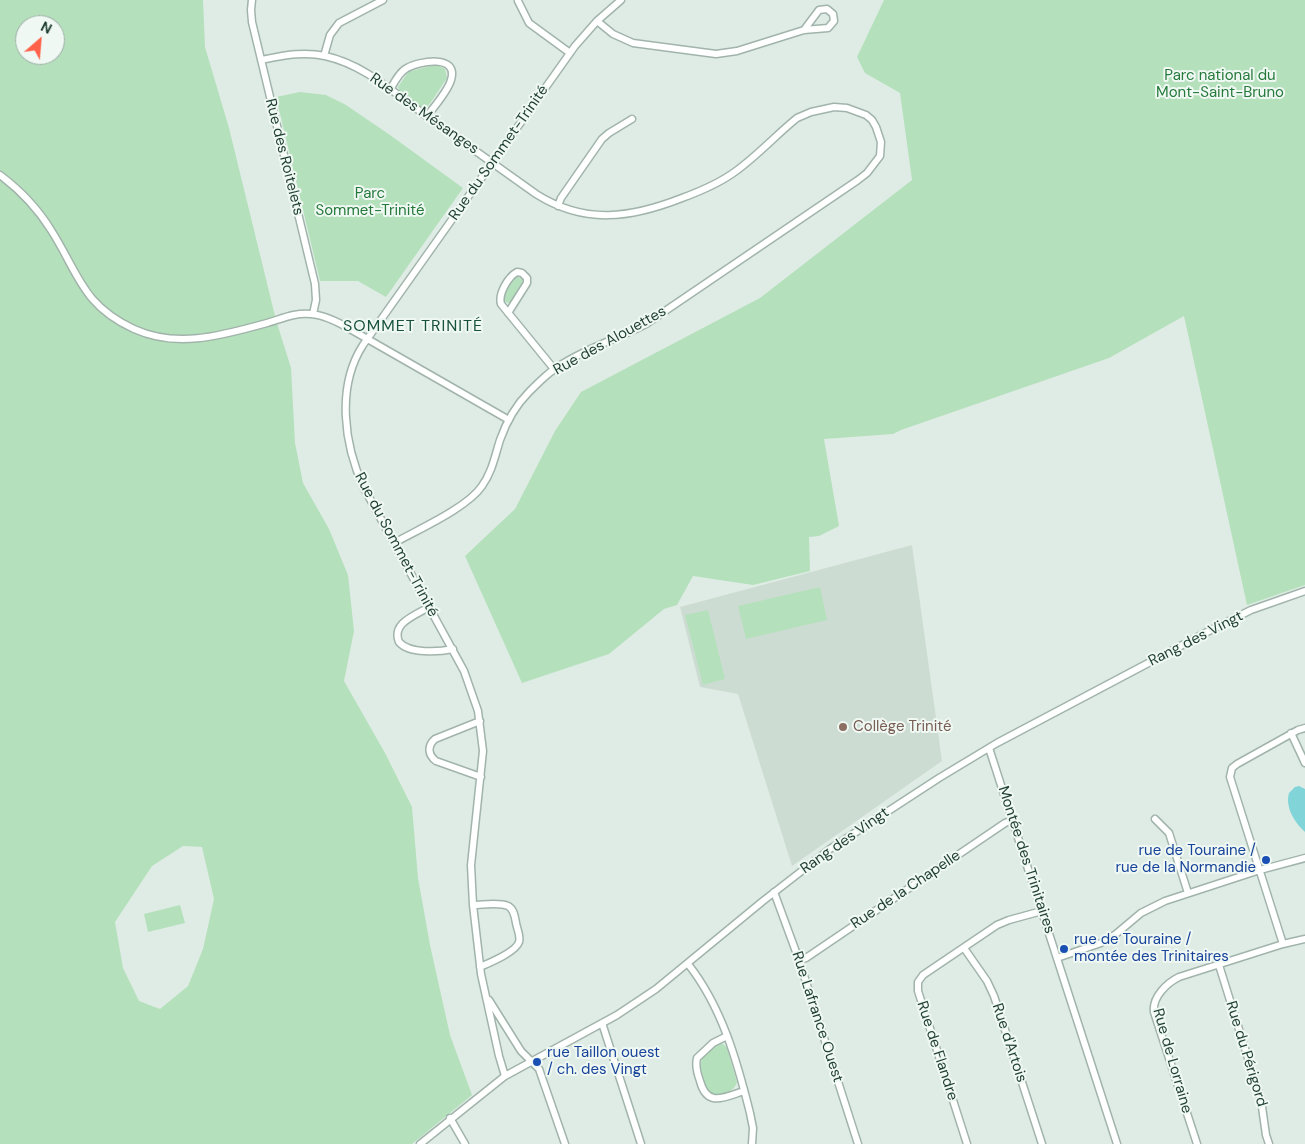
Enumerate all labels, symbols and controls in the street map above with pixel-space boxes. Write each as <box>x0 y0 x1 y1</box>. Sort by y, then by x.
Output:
north arrow <box>15 15 65 65</box>
text: N <box>38 17 55 38</box>
park label: Parc national du Mont-Saint-Bruno <box>1156 67 1284 102</box>
street label: Rue des Mésanges <box>366 70 482 158</box>
street label: Rue du Sommet-Trinité <box>445 82 553 224</box>
street label: Rue des Roitelets <box>261 97 307 217</box>
park label: Parc Sommet-Trinité <box>316 185 424 220</box>
street label: Rue des Alouettes <box>550 303 670 379</box>
district label: SOMMET TRINITÉ <box>341 317 485 337</box>
street label: Rue du Sommet-Trinité <box>350 470 442 620</box>
street label: Rang des Vingt <box>1146 607 1246 671</box>
place label: Collège Trinité <box>853 718 952 736</box>
marker: Collège Trinité <box>837 721 849 733</box>
street label: Montée des Trinitaires <box>994 784 1058 936</box>
street label: Rang des Vingt <box>797 804 893 878</box>
place label: rue de Touraine / rue de la Normandie <box>1115 842 1256 877</box>
street label: Rue de la Chapelle <box>848 847 964 933</box>
marker: rue de Touraine / rue de la Normandie <box>1260 854 1272 866</box>
place label: rue de Touraine / montée des Trinitaires <box>1074 931 1229 966</box>
marker: rue de Touraine / montée des Trinitaires <box>1058 943 1070 955</box>
street label: Rue Lafrance Ouest <box>787 949 847 1085</box>
street label: Rue de Flandre <box>912 999 962 1103</box>
street label: Rue du Périgord <box>1221 999 1271 1109</box>
street label: Rue d'Artois <box>988 1001 1030 1085</box>
street label: Rue de Lorraine <box>1148 1006 1196 1116</box>
place label: rue Taillon ouest / ch. des Vingt <box>547 1044 660 1079</box>
marker: rue Taillon ouest / ch. des Vingt <box>531 1056 543 1068</box>

